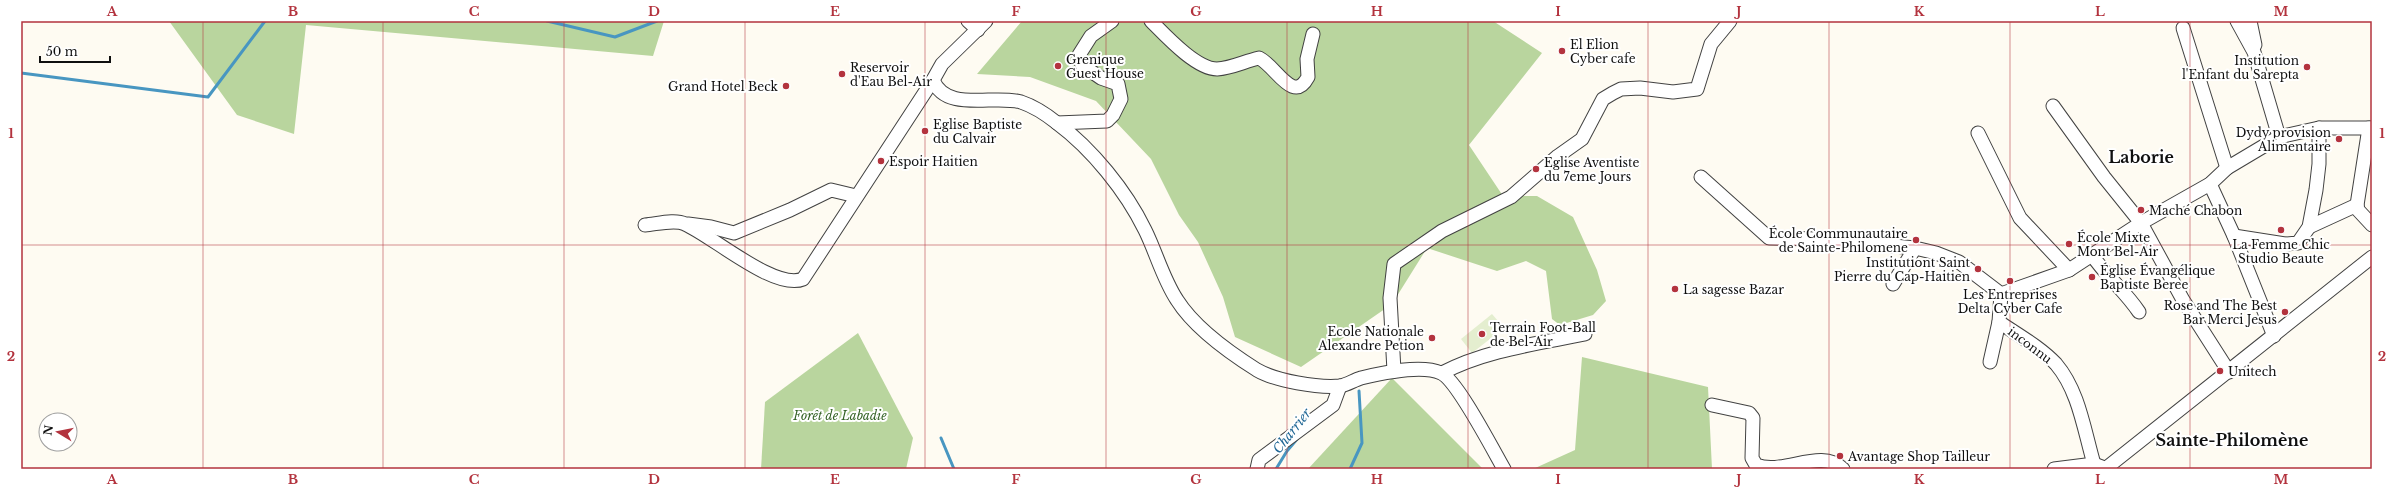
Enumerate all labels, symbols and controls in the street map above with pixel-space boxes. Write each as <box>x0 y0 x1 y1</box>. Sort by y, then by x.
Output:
text: A <box>106 3 118 20</box>
text: B <box>288 3 298 20</box>
text: C <box>469 3 480 20</box>
text: D <box>648 3 660 20</box>
text: E <box>830 3 840 20</box>
text: F <box>1012 3 1021 20</box>
text: G <box>1190 3 1202 20</box>
text: H <box>1371 3 1383 20</box>
text: I <box>1555 3 1561 20</box>
text: J <box>1733 3 1742 20</box>
text: K <box>1914 3 1925 20</box>
text: L <box>2095 3 2105 20</box>
text: M <box>2274 3 2289 20</box>
place label: El Elion Cyber cafe <box>1570 37 1636 66</box>
scale bar <box>40 38 110 64</box>
text: 50 m <box>46 44 78 59</box>
marker: El Elion Cyber cafe <box>1557 46 1567 56</box>
place label: Grenique Guest House <box>1066 52 1144 81</box>
place label: Institution l'Enfant du Sarepta <box>2182 53 2299 82</box>
place label: Reservoir d'Eau Bel-Air <box>850 60 932 89</box>
marker: Grenique Guest House <box>1053 61 1063 71</box>
marker: Institution l'Enfant du Sarepta <box>2302 62 2312 72</box>
marker: Reservoir d'Eau Bel-Air <box>837 69 847 79</box>
place label: Grand Hotel Beck <box>668 79 779 94</box>
marker: Grand Hotel Beck <box>781 81 791 91</box>
place label: Eglise Baptiste du Calvair <box>933 117 1022 146</box>
text: 1 <box>8 125 14 142</box>
place label: Dydy provision Alimentaire <box>2236 125 2331 154</box>
text: 1 <box>2379 125 2385 142</box>
marker: Eglise Baptiste du Calvair <box>920 126 930 136</box>
marker: Dydy provision Alimentaire <box>2334 134 2344 144</box>
district label: Laborie <box>2108 147 2174 167</box>
place label: Espoir Haitien <box>889 154 978 169</box>
place label: Eglise Aventiste du 7eme Jours <box>1544 155 1640 184</box>
marker: Espoir Haitien <box>876 156 886 166</box>
marker: Eglise Aventiste du 7eme Jours <box>1531 164 1541 174</box>
place label: Maché Chabon <box>2149 203 2242 218</box>
marker: Maché Chabon <box>2136 205 2146 215</box>
place label: École Communautaire de Sainte-Philomene <box>1769 225 1908 255</box>
marker: La Femme Chic Studio Beaute <box>2276 225 2286 235</box>
place label: École Mixte Mont Bel-Air <box>2077 229 2159 259</box>
marker: École Communautaire de Sainte-Philomene <box>1911 235 1921 245</box>
place label: La Femme Chic Studio Beaute <box>2232 237 2330 266</box>
marker: École Mixte Mont Bel-Air <box>2064 239 2074 249</box>
place label: Institutiont Saint Pierre du Cap-Haitien <box>1834 255 1970 284</box>
place label: Église Évangélique Baptiste Beree <box>2100 262 2215 292</box>
marker: Institutiont Saint Pierre du Cap-Haitien <box>1973 264 1983 274</box>
marker: Église Évangélique Baptiste Beree <box>2087 272 2097 282</box>
marker: Les Entreprises Delta Cyber Cafe <box>2005 276 2015 286</box>
place label: La sagesse Bazar <box>1683 282 1784 297</box>
marker: La sagesse Bazar <box>1670 284 1680 294</box>
place label: Les Entreprises Delta Cyber Cafe <box>1958 287 2062 316</box>
place label: Rose and The Best Bar Merci Jesus <box>2164 298 2277 327</box>
marker: Rose and The Best Bar Merci Jesus <box>2280 307 2290 317</box>
place label: Terrain Foot-Ball de Bel-Air <box>1490 320 1596 349</box>
place label: Ecole Nationale Alexandre Petion <box>1317 324 1424 353</box>
street label: inconnu <box>2005 324 2055 366</box>
marker: Terrain Foot-Ball de Bel-Air <box>1477 329 1487 339</box>
marker: Ecole Nationale Alexandre Petion <box>1427 333 1437 343</box>
text: 2 <box>7 348 15 365</box>
text: 2 <box>2378 348 2386 365</box>
place label: Unitech <box>2228 364 2276 379</box>
marker: Unitech <box>2215 366 2225 376</box>
water label: Charrier <box>1269 404 1316 457</box>
park label: Forêt de Labadie <box>792 408 887 423</box>
north arrow <box>38 412 78 452</box>
text: N <box>40 423 56 437</box>
district label: Sainte-Philomène <box>2156 430 2308 450</box>
place label: Avantage Shop Tailleur <box>1847 449 1990 464</box>
marker: Avantage Shop Tailleur <box>1835 451 1845 461</box>
text: A <box>106 471 118 488</box>
text: B <box>288 471 298 488</box>
text: C <box>469 471 480 488</box>
text: D <box>648 471 660 488</box>
text: E <box>830 471 840 488</box>
text: F <box>1012 471 1021 488</box>
text: G <box>1190 471 1202 488</box>
text: H <box>1371 471 1383 488</box>
text: I <box>1555 471 1561 488</box>
text: J <box>1733 471 1742 488</box>
text: K <box>1914 471 1925 488</box>
text: L <box>2095 471 2105 488</box>
text: M <box>2274 471 2289 488</box>

